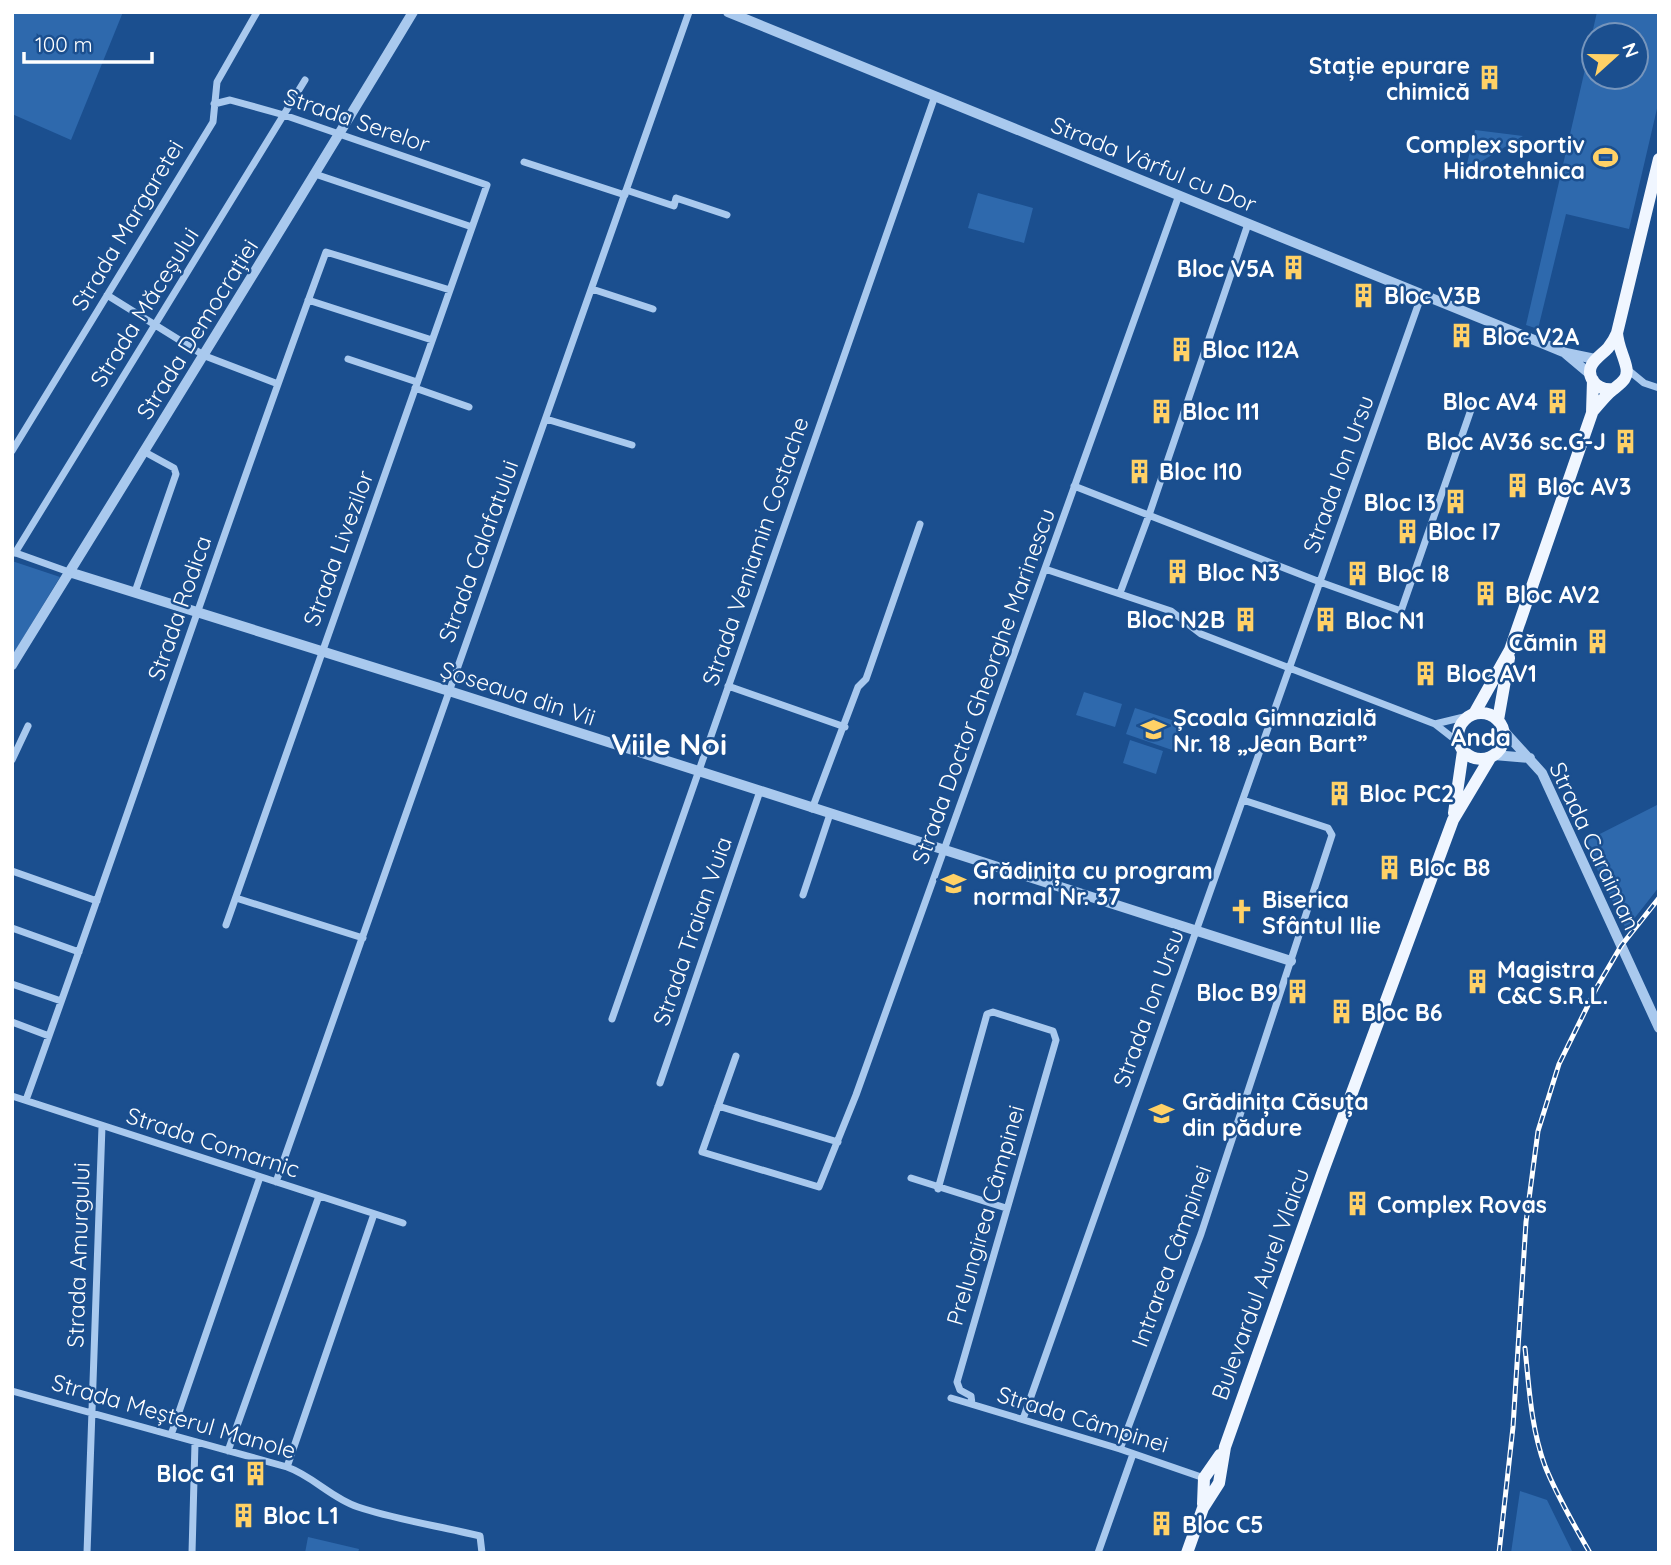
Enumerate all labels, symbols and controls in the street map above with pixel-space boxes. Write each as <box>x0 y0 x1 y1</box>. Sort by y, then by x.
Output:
scale bar <box>24 21 152 65</box>
north arrow <box>1580 21 1650 91</box>
text: 100 m <box>35 31 93 57</box>
text: N <box>1617 39 1645 61</box>
place label: Stație epurare chimică <box>1309 51 1470 106</box>
building icon: Stație epurare chimică <box>1476 64 1504 92</box>
street label: Strada Serelor <box>280 81 434 159</box>
street label: Strada Vârful cu Dor <box>1047 110 1261 218</box>
place label: Complex sportiv Hidrotehnica <box>1406 130 1585 185</box>
street label: Strada Margaretei <box>65 134 189 316</box>
sports icon: Complex sportiv Hidrotehnica <box>1591 143 1619 171</box>
street label: Strada Măceșului <box>83 222 205 392</box>
street label: Strada Democrației <box>130 234 264 424</box>
place label: Bloc V5A <box>1177 254 1274 283</box>
building icon: Bloc V5A <box>1280 254 1308 282</box>
building icon: Bloc V3B <box>1350 281 1378 309</box>
place label: Bloc V3B <box>1384 281 1481 310</box>
building icon: Bloc V2A <box>1448 322 1476 350</box>
place label: Bloc V2A <box>1482 322 1579 351</box>
building icon: Bloc I12A <box>1168 335 1196 363</box>
place label: Bloc I12A <box>1202 335 1299 364</box>
place label: Bloc AV4 <box>1443 387 1538 416</box>
building icon: Bloc AV4 <box>1544 387 1572 415</box>
street label: Strada Ion Ursu <box>1296 391 1380 557</box>
building icon: Bloc I11 <box>1148 397 1176 425</box>
place label: Bloc I11 <box>1182 397 1260 426</box>
street label: Strada Veniamin Costache <box>695 413 815 689</box>
place label: Bloc AV36 sc.G-J <box>1426 427 1606 456</box>
building icon: Bloc AV36 sc.G-J <box>1612 427 1640 455</box>
street label: Strada Calafatului <box>432 456 524 646</box>
building icon: Bloc I10 <box>1125 457 1153 485</box>
place label: Bloc I10 <box>1159 457 1242 486</box>
street label: Strada Livezilor <box>296 466 380 630</box>
building icon: Bloc AV3 <box>1503 472 1531 500</box>
place label: Bloc AV3 <box>1537 472 1631 501</box>
place label: Bloc I3 <box>1364 488 1436 517</box>
building icon: Bloc I3 <box>1442 488 1470 516</box>
street label: Strada Doctor Gheorghe Marinescu <box>905 504 1061 868</box>
building icon: Bloc I7 <box>1394 517 1422 545</box>
place label: Bloc I7 <box>1428 517 1501 546</box>
street label: Strada Rodica <box>141 532 217 684</box>
building icon: Bloc N3 <box>1163 558 1191 586</box>
place label: Bloc N3 <box>1197 558 1280 587</box>
building icon: Bloc I8 <box>1343 559 1371 587</box>
place label: Bloc I8 <box>1377 559 1450 588</box>
building icon: Bloc AV2 <box>1471 580 1499 608</box>
place label: Bloc AV2 <box>1505 580 1600 609</box>
place label: Bloc N2B <box>1126 605 1225 634</box>
building icon: Bloc N2B <box>1231 605 1259 633</box>
building icon: Bloc N1 <box>1311 606 1339 634</box>
place label: Bloc N1 <box>1345 606 1425 635</box>
place label: Cămin <box>1509 628 1578 657</box>
building icon: Cămin <box>1584 628 1612 656</box>
street label: Șoseaua din Vii <box>437 654 599 732</box>
building icon: Bloc AV1 <box>1412 659 1440 687</box>
place label: Bloc AV1 <box>1446 659 1537 688</box>
place label: Școala Gimnazială Nr. 18 „Jean Bart” <box>1173 703 1377 758</box>
school or university icon: Școala Gimnazială Nr. 18 „Jean Bart” <box>1139 716 1167 744</box>
district label: Anda <box>1451 722 1511 752</box>
district label: Viile Noi <box>611 725 727 763</box>
street label: Strada Caraiman <box>1543 757 1647 935</box>
building icon: Bloc PC2 <box>1325 779 1353 807</box>
place label: Bloc PC2 <box>1359 779 1454 808</box>
street label: Strada Traian Vuia <box>646 833 738 1029</box>
building icon: Bloc B8 <box>1375 853 1403 881</box>
place label: Bloc B8 <box>1409 853 1490 882</box>
place label: Grădinița cu program normal Nr. 37 <box>973 856 1213 911</box>
school or university icon: Grădinița cu program normal Nr. 37 <box>939 869 967 897</box>
place label: Biserica Sfântul Ilie <box>1262 885 1381 940</box>
church icon: Biserica Sfântul Ilie <box>1228 898 1256 926</box>
street label: Strada Ion Ursu <box>1106 925 1190 1091</box>
place label: Magistra C&C S.R.L. <box>1497 955 1608 1010</box>
building icon: Magistra C&C S.R.L. <box>1463 968 1491 996</box>
place label: Bloc B9 <box>1196 978 1278 1007</box>
building icon: Bloc B9 <box>1284 978 1312 1006</box>
building icon: Bloc B6 <box>1327 998 1355 1026</box>
place label: Bloc B6 <box>1361 998 1443 1027</box>
place label: Grădinița Căsuța din pădure <box>1182 1087 1369 1142</box>
street label: Strada Comarnic <box>123 1100 303 1184</box>
school or university icon: Grădinița Căsuța din pădure <box>1148 1100 1176 1128</box>
street label: Prelungirea Câmpinei <box>940 1102 1030 1328</box>
street label: Intrarea Câmpinei <box>1125 1161 1217 1351</box>
street label: Strada Amurgului <box>60 1162 96 1348</box>
street label: Bulevardul Aurel Vlaicu <box>1205 1164 1315 1404</box>
building icon: Complex Rovas <box>1343 1190 1371 1218</box>
place label: Complex Rovas <box>1377 1190 1547 1219</box>
street label: Strada Meșterul Manole <box>49 1367 299 1465</box>
street label: Strada Câmpinei <box>994 1379 1172 1459</box>
place label: Bloc G1 <box>156 1459 235 1488</box>
building icon: Bloc G1 <box>241 1459 269 1487</box>
building icon: Bloc L1 <box>229 1501 257 1529</box>
place label: Bloc L1 <box>263 1501 339 1530</box>
building icon: Bloc C5 <box>1148 1510 1176 1538</box>
place label: Bloc C5 <box>1182 1510 1263 1539</box>

